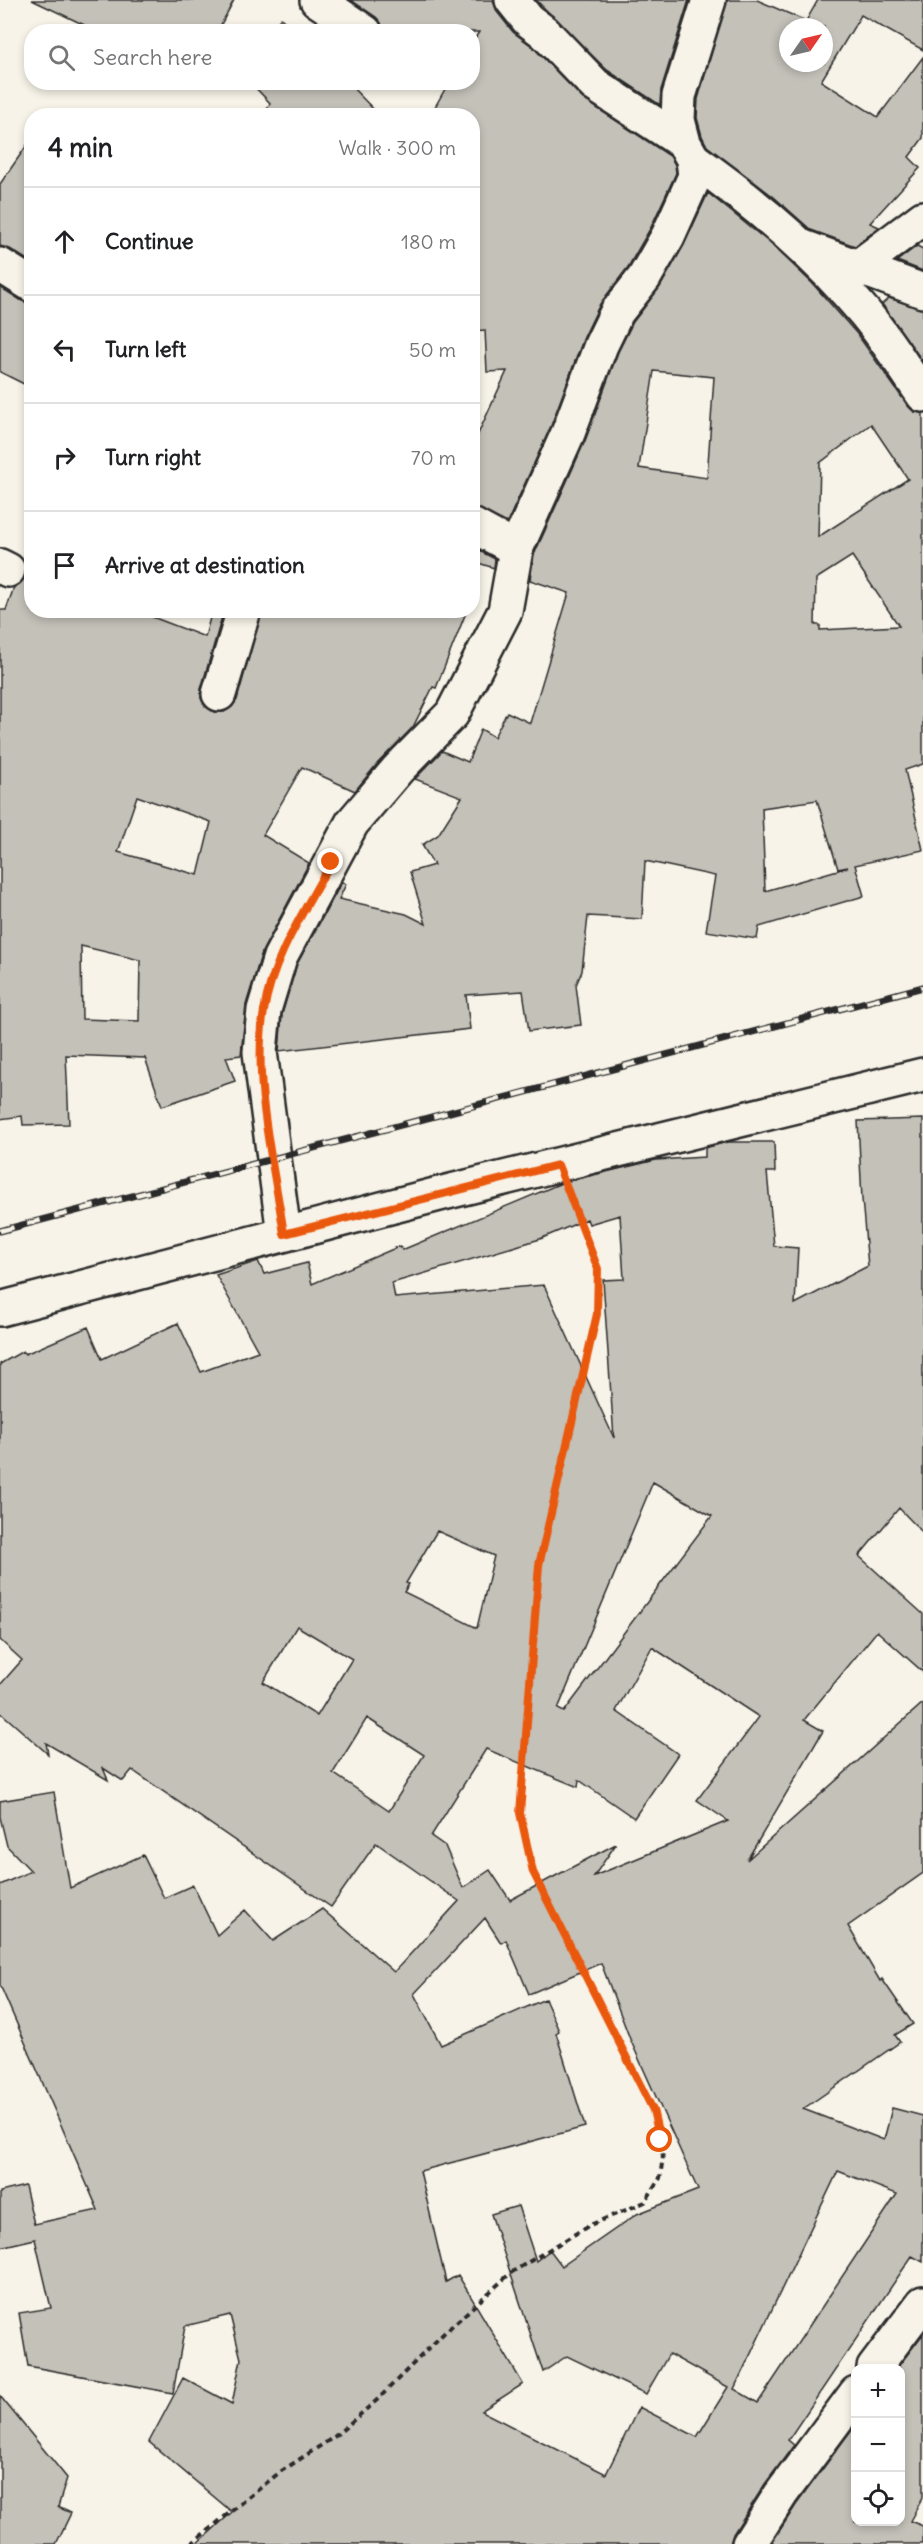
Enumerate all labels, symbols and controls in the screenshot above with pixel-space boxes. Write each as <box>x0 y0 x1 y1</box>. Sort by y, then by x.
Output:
north arrow <box>779 18 833 72</box>
search box <box>24 24 480 90</box>
icon: search <box>45 41 78 74</box>
text: Search here <box>93 43 212 71</box>
text: 4 min <box>48 131 113 164</box>
text: Walk · 300 m <box>338 135 456 160</box>
icon: ahead <box>48 225 81 258</box>
text: Continue <box>105 227 194 255</box>
text: 180 m <box>401 229 456 254</box>
icon: left <box>48 333 81 366</box>
text: Turn left <box>105 335 186 363</box>
text: 50 m <box>409 337 456 362</box>
icon: right <box>48 441 81 474</box>
text: Turn right <box>105 443 201 471</box>
text: 70 m <box>411 445 456 470</box>
icon: arrive <box>48 549 81 582</box>
text: Arrive at destination <box>105 551 305 579</box>
route end <box>317 848 343 874</box>
route start <box>646 2126 672 2152</box>
map controls <box>851 2364 905 2526</box>
button: + <box>851 2364 905 2418</box>
button: − <box>851 2418 905 2472</box>
button: locate <box>851 2472 905 2526</box>

